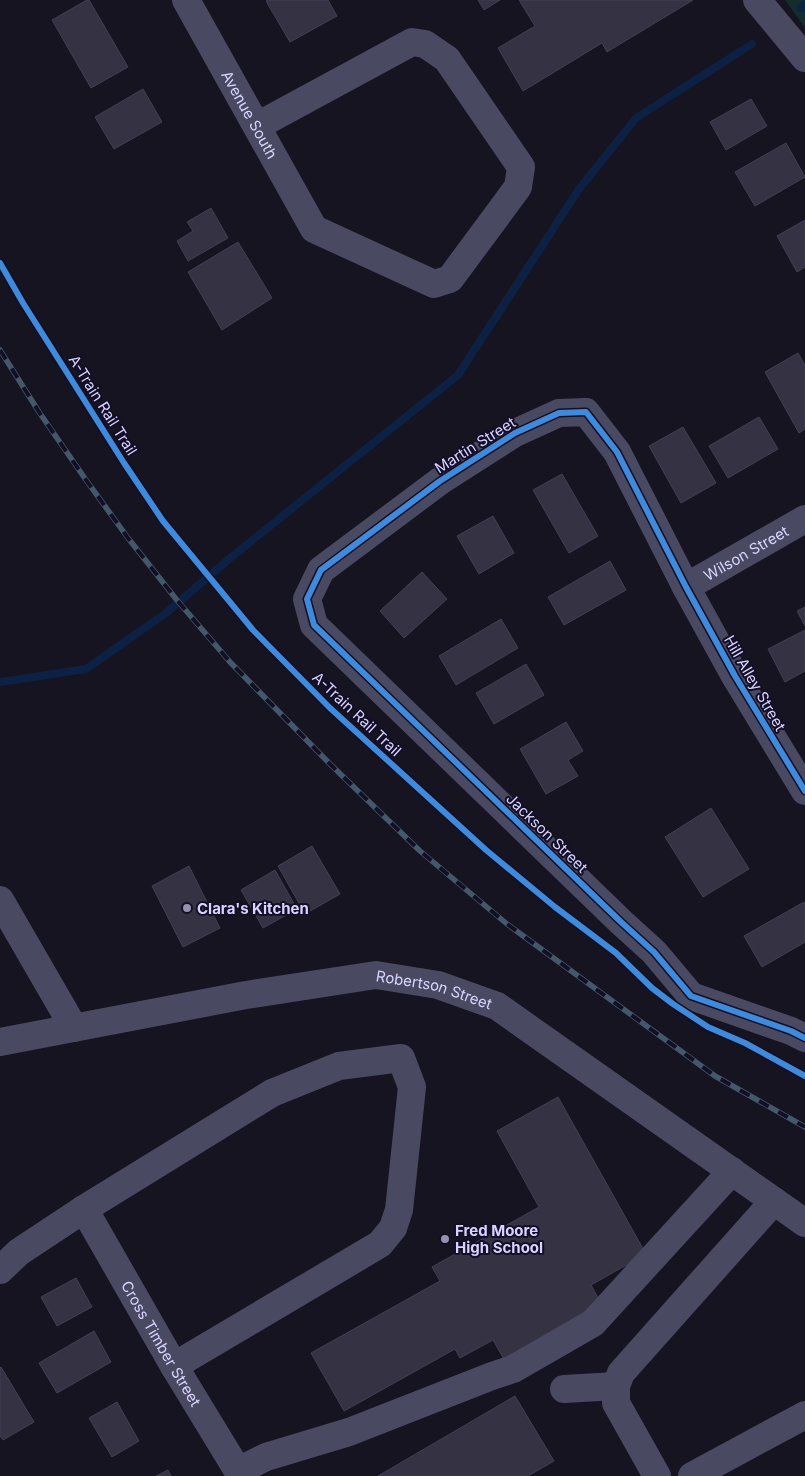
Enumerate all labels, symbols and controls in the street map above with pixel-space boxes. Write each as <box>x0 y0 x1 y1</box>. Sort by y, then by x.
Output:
street label: Avenue South <box>218 67 282 162</box>
street label: A-Train Rail Trail <box>64 351 142 459</box>
street label: Martin Street <box>431 413 519 477</box>
street label: Wilson Street <box>700 521 792 584</box>
street label: Hill Alley Street <box>720 632 790 734</box>
street label: A-Train Rail Trail <box>308 668 406 760</box>
street label: Jackson Street <box>502 789 592 877</box>
place label: Clara's Kitchen <box>197 899 309 918</box>
marker: Clara's Kitchen <box>181 902 193 914</box>
street label: Robertson Street <box>375 966 495 1013</box>
place label: Fred Moore High School <box>455 1221 543 1257</box>
marker: Fred Moore High School <box>439 1233 451 1245</box>
street label: Cross Timber Street <box>118 1277 206 1410</box>

